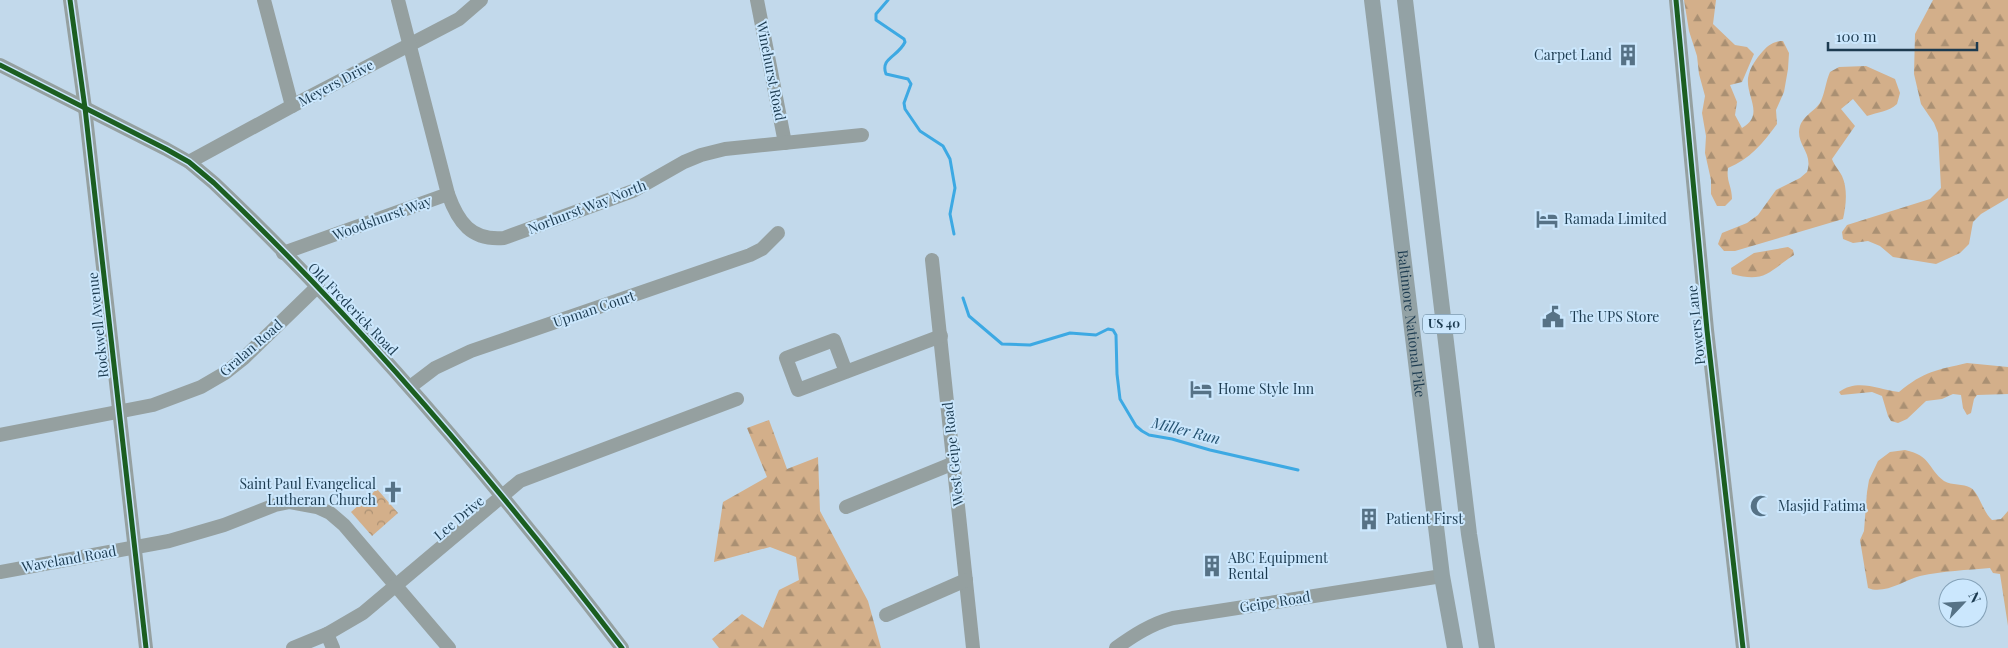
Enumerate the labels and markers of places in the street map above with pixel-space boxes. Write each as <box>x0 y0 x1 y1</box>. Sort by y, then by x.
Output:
building icon: Carpet Land <box>1615 42 1641 68</box>
place label: Carpet Land <box>1534 45 1612 64</box>
hotel icon: Ramada Limited <box>1534 206 1560 232</box>
place label: Ramada Limited <box>1564 209 1667 228</box>
public building icon: The UPS Store <box>1540 304 1566 330</box>
place label: The UPS Store <box>1570 307 1659 326</box>
hotel icon: Home Style Inn <box>1188 376 1214 402</box>
place label: Home Style Inn <box>1218 379 1315 398</box>
place label: Saint Paul Evangelical Lutheran Church <box>239 474 377 509</box>
church icon: Saint Paul Evangelical Lutheran Church <box>380 479 406 505</box>
mosque icon: Masjid Fatima <box>1748 493 1774 519</box>
place label: Masjid Fatima <box>1778 496 1866 515</box>
building icon: Patient First <box>1356 506 1382 532</box>
place label: Patient First <box>1386 509 1464 528</box>
place label: ABC Equipment Rental <box>1227 548 1329 583</box>
building icon: ABC Equipment Rental <box>1199 553 1225 579</box>

